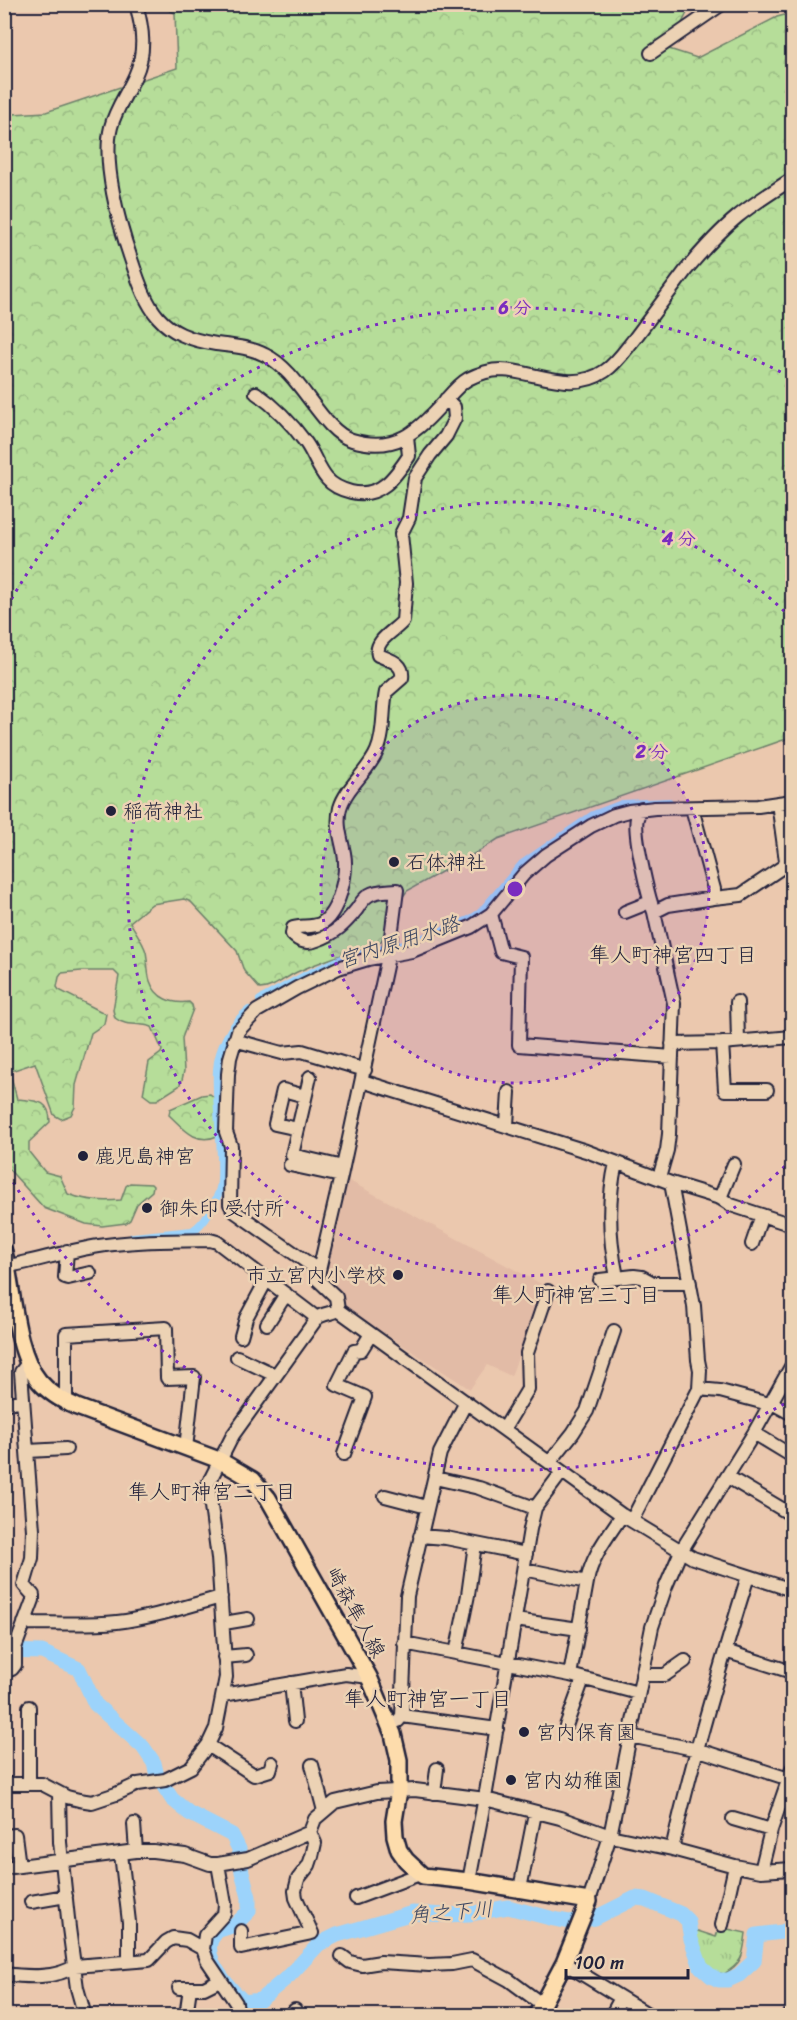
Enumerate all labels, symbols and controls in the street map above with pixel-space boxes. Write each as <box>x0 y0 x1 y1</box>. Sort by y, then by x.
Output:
text: 6 分 <box>498 292 531 324</box>
text: 4 分 <box>661 523 696 555</box>
text: 2 分 <box>634 736 669 768</box>
place label: 稲荷神社 <box>123 794 203 829</box>
marker: 稲荷神社 <box>104 804 118 818</box>
place label: 石体神社 <box>406 845 486 880</box>
marker: 石体神社 <box>387 855 401 869</box>
centre of rings <box>505 879 525 899</box>
water label: 宮内原用水路 <box>333 904 466 980</box>
district label: 隼人町神宮四丁目 <box>589 936 757 974</box>
place label: 鹿児島神宮 <box>95 1139 195 1174</box>
marker: 鹿児島神宮 <box>76 1149 90 1163</box>
place label: 御朱印 受付所 <box>159 1191 284 1226</box>
marker: 御朱印 受付所 <box>140 1201 154 1215</box>
place label: 市立宮内小学校 <box>246 1258 386 1293</box>
marker: 市立宮内小学校 <box>391 1268 405 1282</box>
district label: 隼人町神宮三丁目 <box>492 1276 660 1314</box>
district label: 隼人町神宮二丁目 <box>128 1473 296 1511</box>
street label: 崎森隼人線 <box>316 1560 395 1664</box>
district label: 隼人町神宮一丁目 <box>344 1680 512 1718</box>
place label: 宮内保育園 <box>536 1715 636 1750</box>
marker: 宮内保育園 <box>517 1725 531 1739</box>
place label: 宮内幼稚園 <box>523 1763 623 1798</box>
marker: 宮内幼稚園 <box>504 1773 518 1787</box>
water label: 角之下川 <box>408 1889 494 1935</box>
scale bar <box>566 1942 688 1980</box>
text: 100 m <box>575 1947 624 1979</box>

